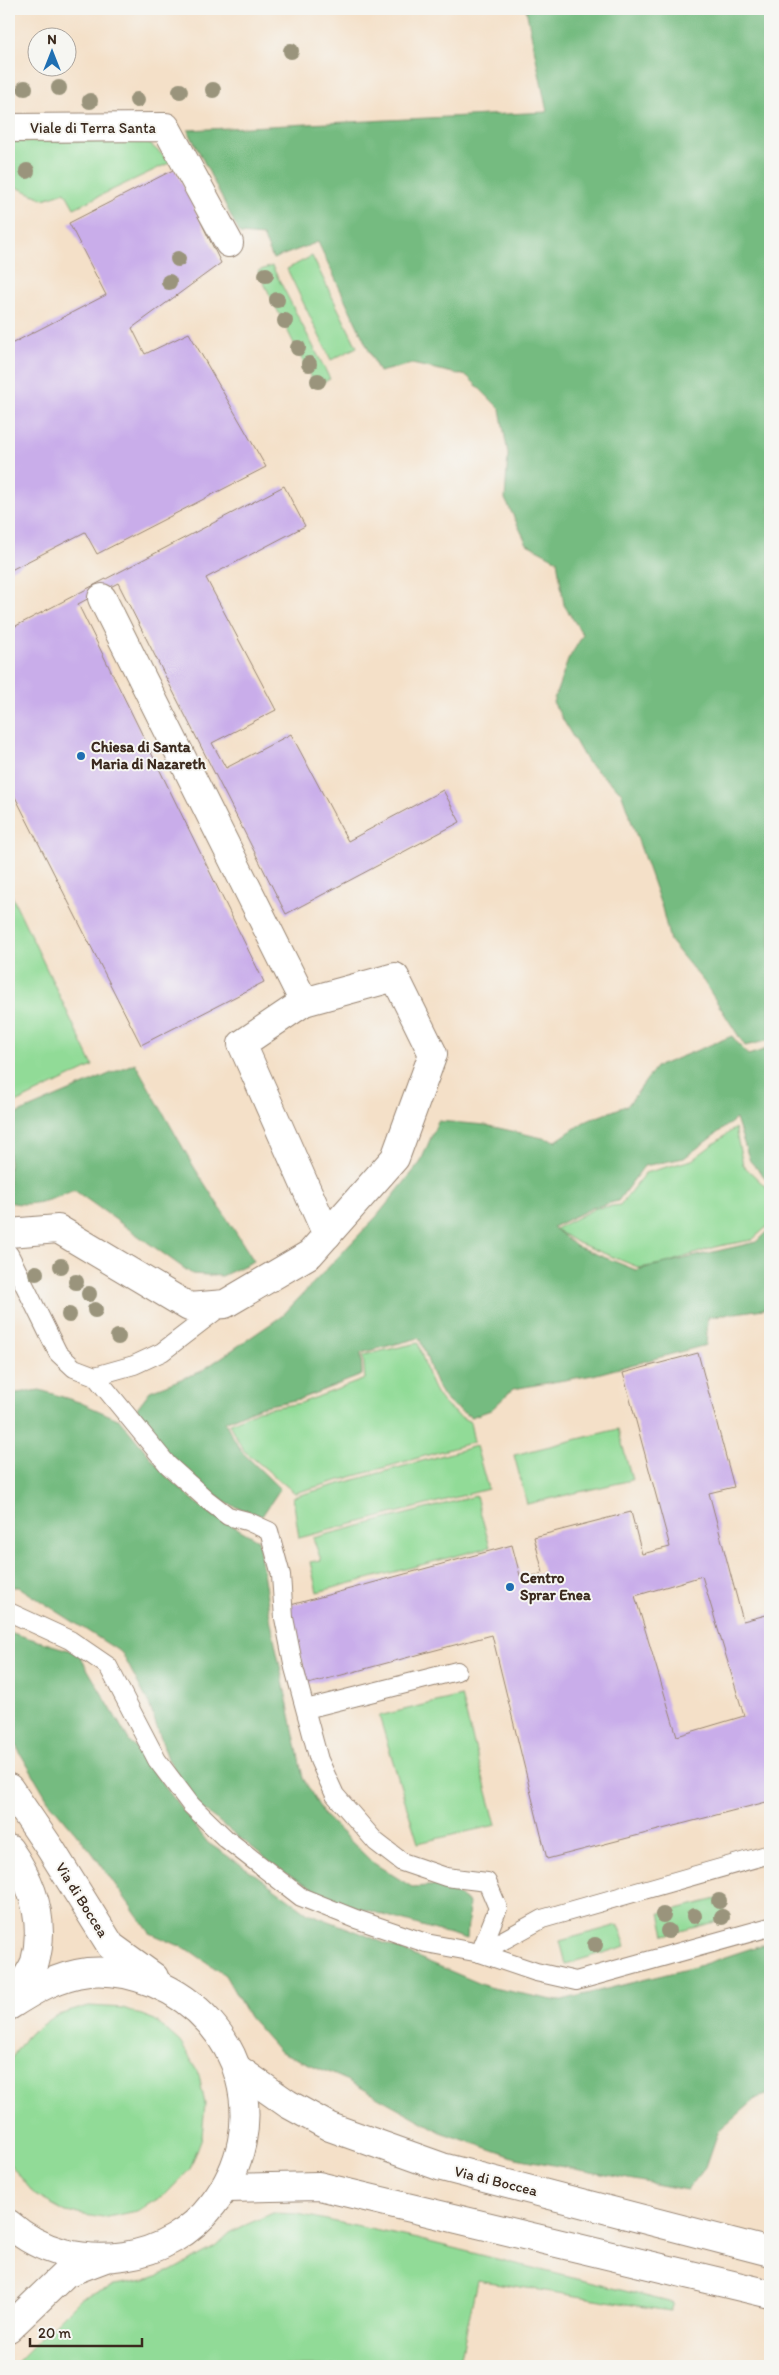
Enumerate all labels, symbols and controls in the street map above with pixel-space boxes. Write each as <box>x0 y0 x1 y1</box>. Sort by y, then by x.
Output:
north arrow <box>28 28 78 78</box>
text: N <box>47 31 57 48</box>
street label: Viale di Terra Santa <box>30 119 157 137</box>
place label: Chiesa di Santa Maria di Nazareth <box>91 738 207 773</box>
marker: Chiesa di Santa Maria di Nazareth <box>75 750 87 762</box>
place label: Centro Sprar Enea <box>520 1569 591 1605</box>
marker: Centro Sprar Enea <box>504 1581 516 1593</box>
street label: Via di Boccea <box>52 1859 112 1941</box>
street label: Via di Boccea <box>453 2162 540 2200</box>
scale bar <box>30 2315 142 2347</box>
text: 20 m <box>38 2324 72 2342</box>

